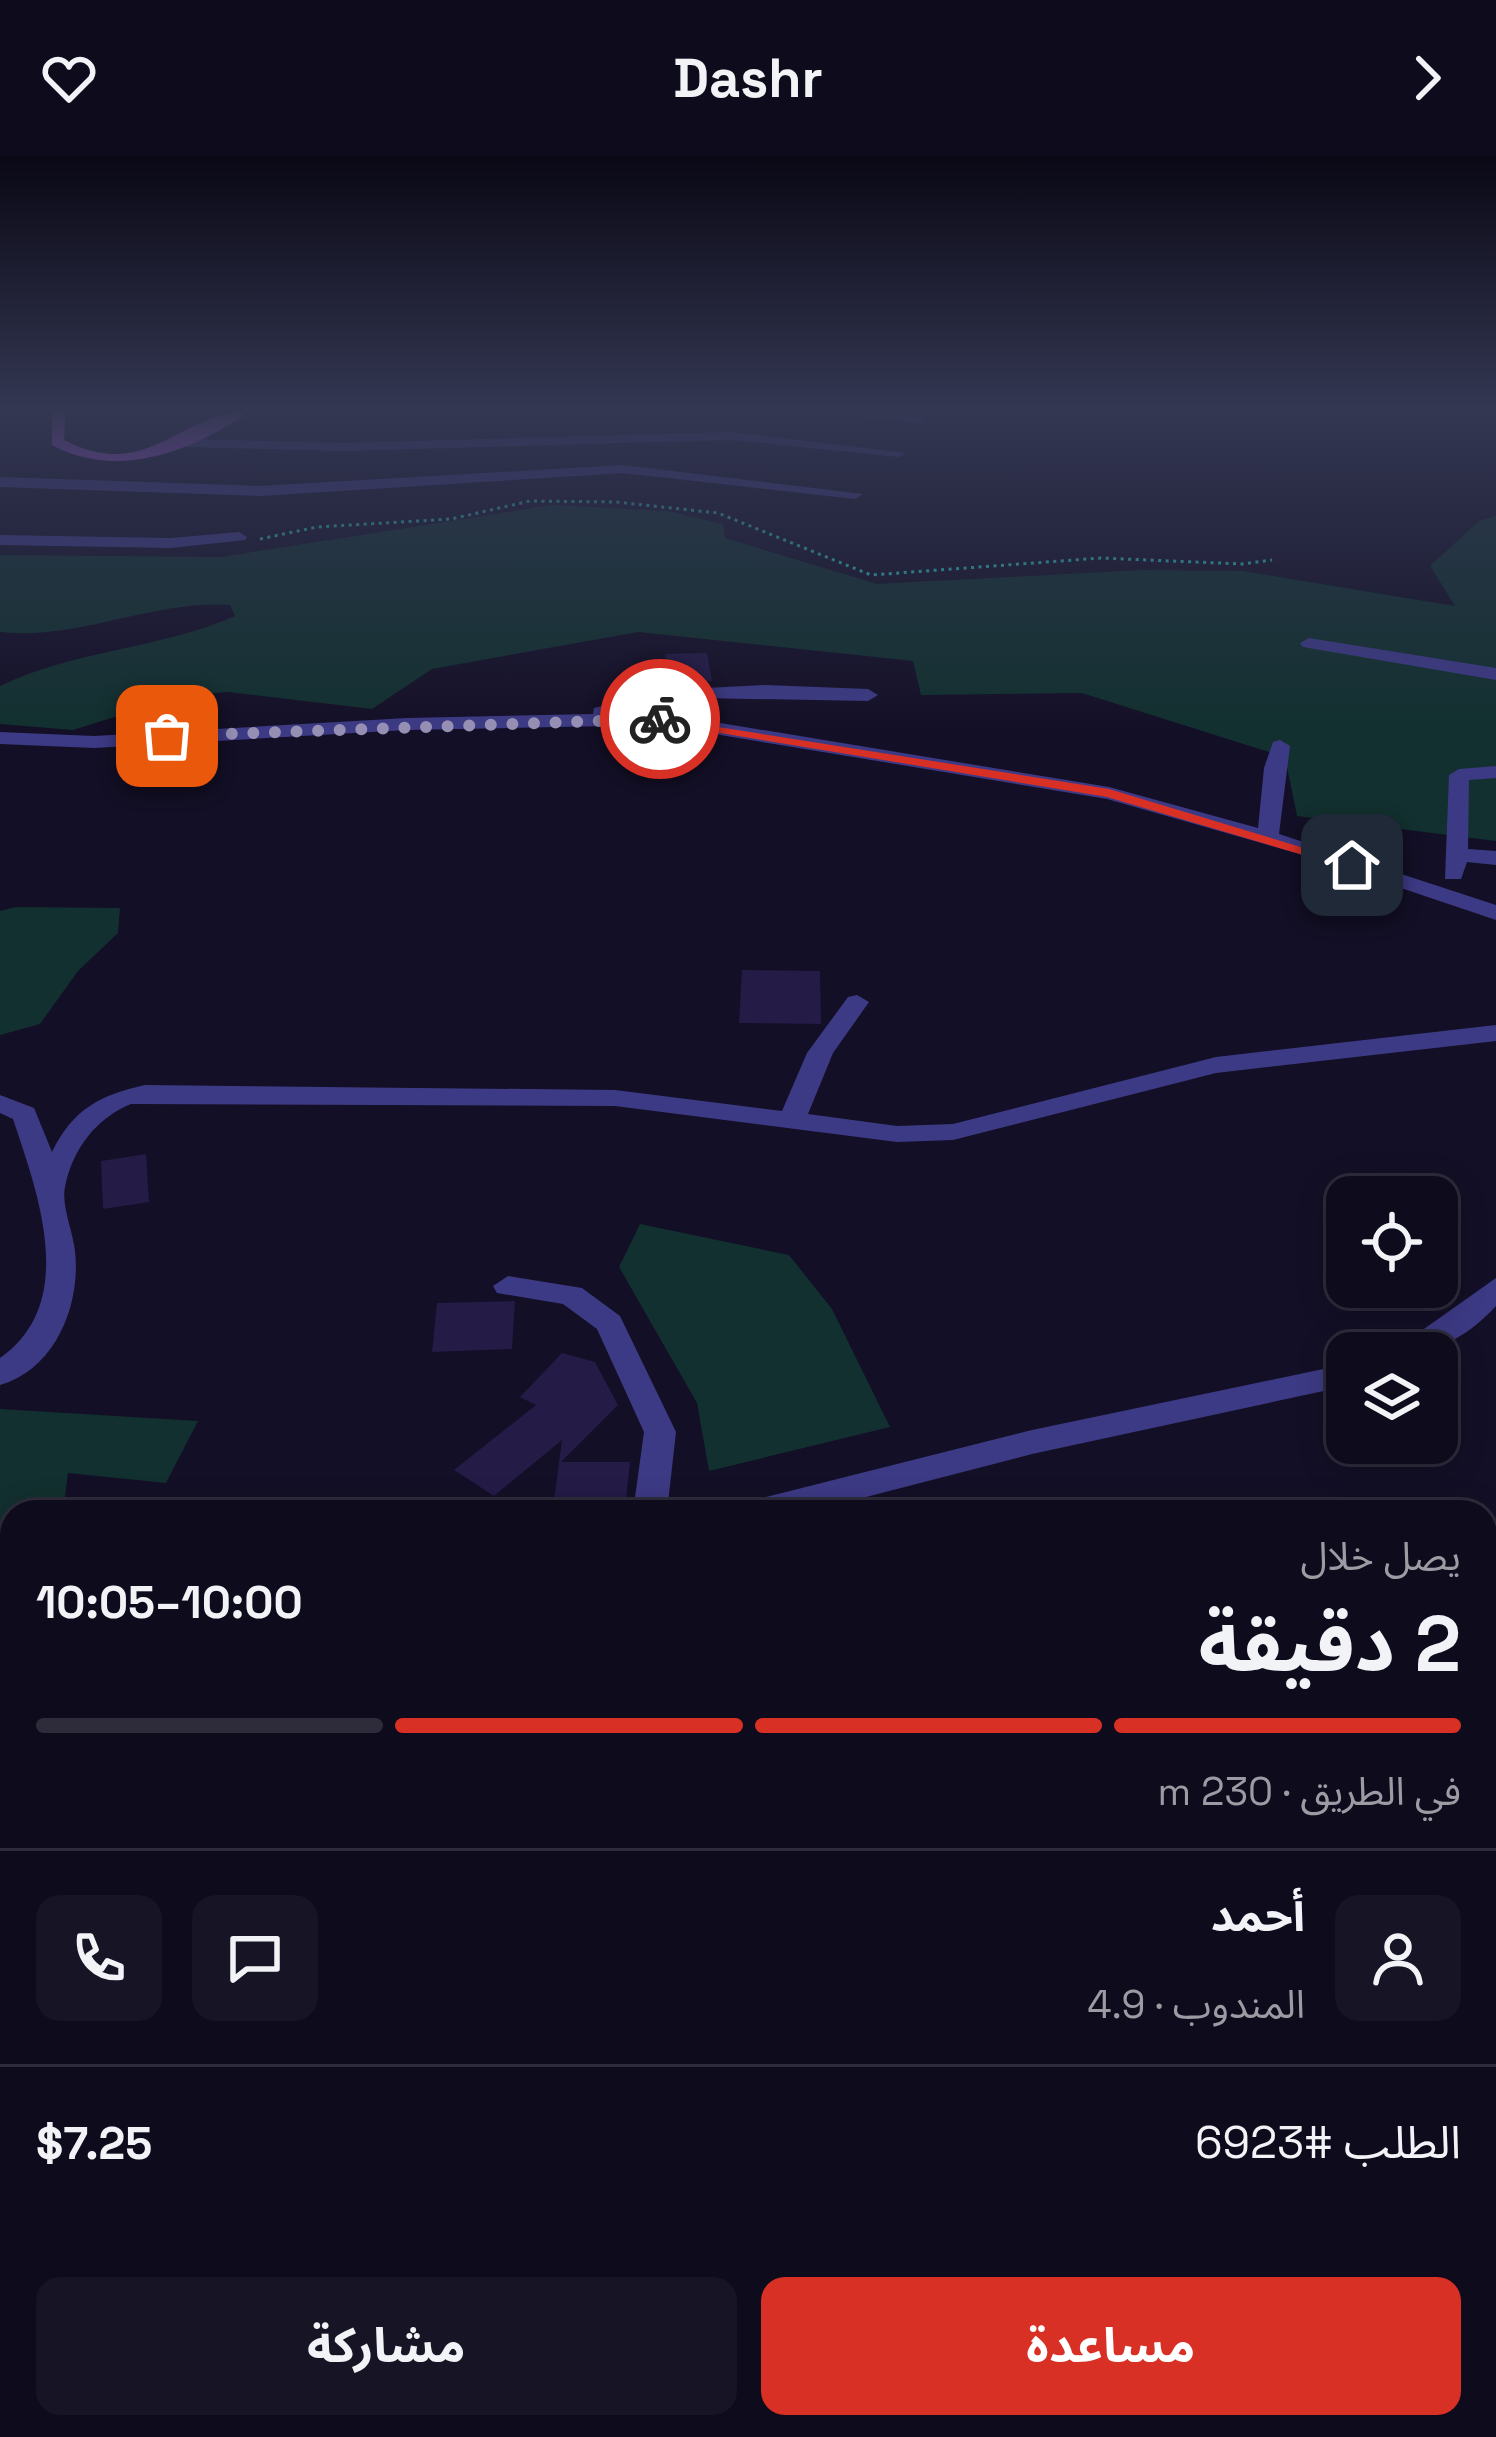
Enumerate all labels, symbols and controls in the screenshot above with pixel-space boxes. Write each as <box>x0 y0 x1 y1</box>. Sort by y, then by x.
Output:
text: Dashr <box>673 44 823 113</box>
icon: heart <box>36 45 102 111</box>
icon: forward <box>1394 45 1460 111</box>
courier <box>600 659 720 779</box>
pin <box>116 685 218 787</box>
icon: bike <box>627 686 693 752</box>
icon: bag <box>134 703 200 769</box>
pin <box>1301 814 1403 916</box>
icon: home <box>1319 832 1385 898</box>
map controls <box>1326 1176 1458 1464</box>
button: locate <box>1326 1176 1458 1308</box>
button: layers <box>1326 1332 1458 1464</box>
text: يصل خلال <box>1300 1532 1461 1581</box>
text: 10:00–10:05 <box>36 1574 303 1631</box>
text: 2 دقيقة <box>1199 1594 1461 1694</box>
text: في الطريق · 230 m <box>1157 1767 1461 1816</box>
text: أحمد <box>1211 1887 1305 1944</box>
button: phone <box>36 1895 162 2021</box>
button: chat <box>192 1895 318 2021</box>
button: person <box>1335 1895 1461 2021</box>
text: المندوب · 4.9 <box>1087 1980 1305 2029</box>
text: الطلب #6923 <box>1195 2114 1461 2171</box>
text: $7.25 <box>36 2115 152 2172</box>
button: مشاركة <box>36 2277 737 2415</box>
button: مساعدة <box>761 2277 1461 2415</box>

